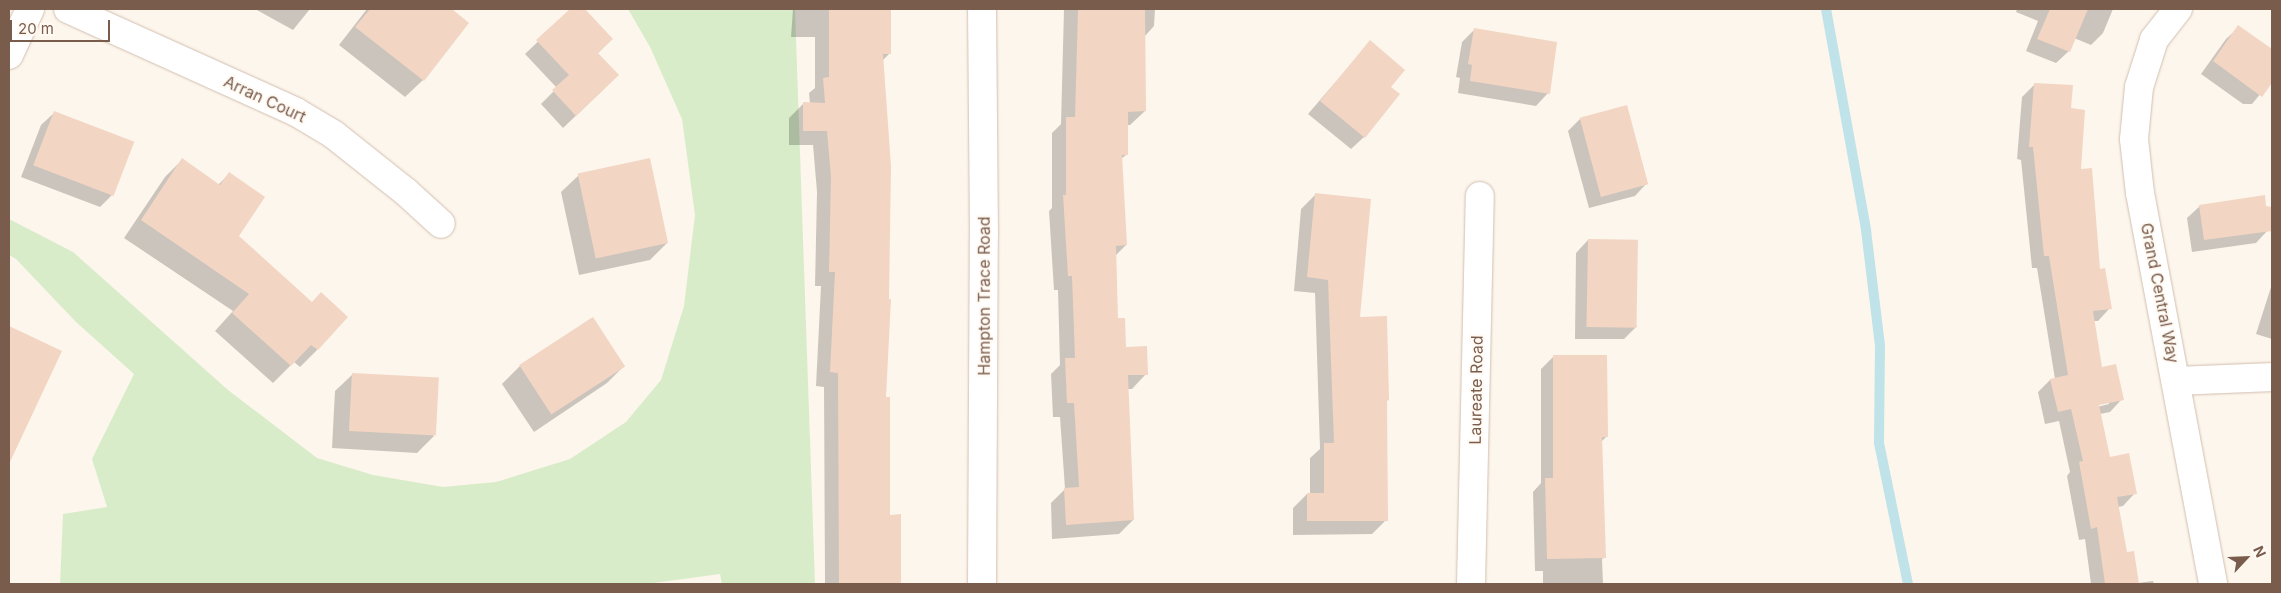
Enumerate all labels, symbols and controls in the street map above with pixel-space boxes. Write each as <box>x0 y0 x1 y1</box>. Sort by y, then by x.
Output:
scale bar <box>12 10 112 42</box>
text: 20 m <box>18 19 54 38</box>
street label: Arran Court <box>221 72 309 126</box>
street label: Hampton Trace Road <box>974 216 994 376</box>
street label: Grand Central Way <box>2137 221 2183 365</box>
street label: Laureate Road <box>1465 335 1487 445</box>
north arrow <box>2221 533 2271 583</box>
text: N <box>2250 543 2270 560</box>

